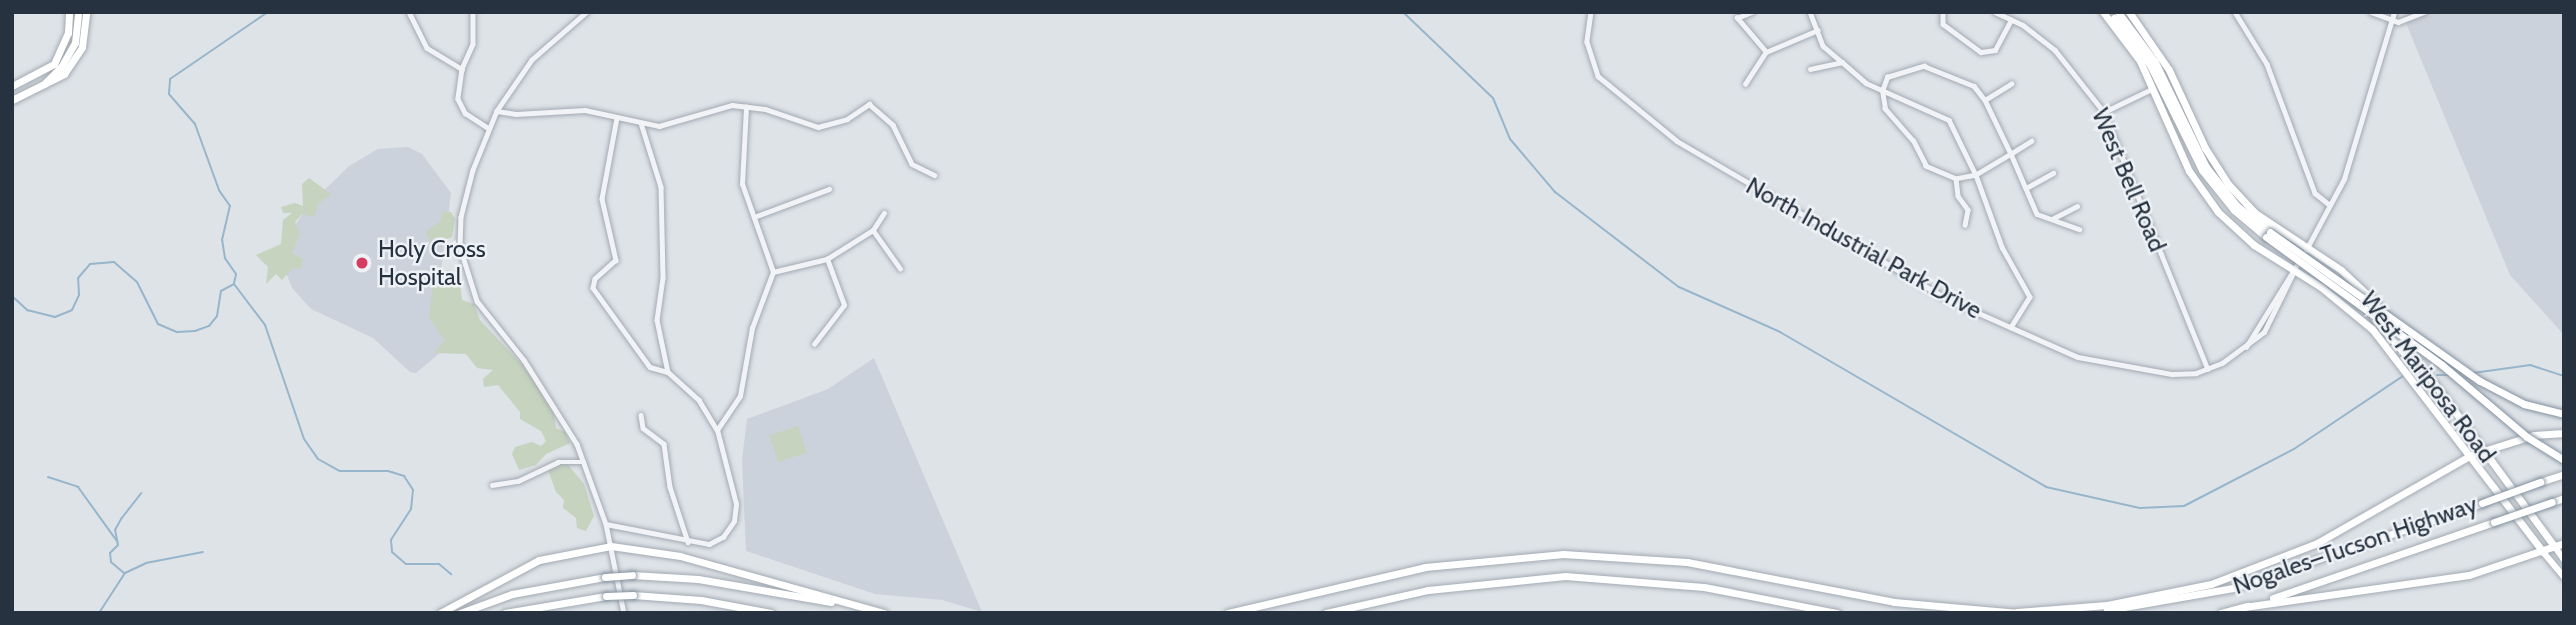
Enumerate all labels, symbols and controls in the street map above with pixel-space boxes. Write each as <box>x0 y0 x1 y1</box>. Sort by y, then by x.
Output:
street label: West Bell Road <box>2086 104 2172 256</box>
street label: North Industrial Park Drive <box>1741 171 1987 325</box>
place label: Holy Cross Hospital <box>378 235 486 291</box>
marker: Holy Cross Hospital <box>352 253 372 273</box>
street label: West Mariposa Road <box>2354 286 2502 468</box>
street label: Nogales–Tucson Highway <box>2229 490 2481 600</box>

